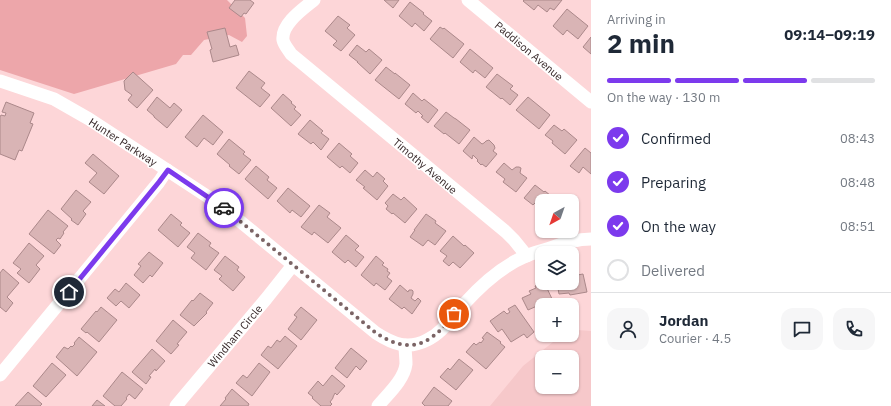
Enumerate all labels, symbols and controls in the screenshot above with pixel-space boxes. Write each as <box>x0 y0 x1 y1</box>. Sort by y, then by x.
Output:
text: Arriving in <box>607 11 666 28</box>
street label: Paddison Avenue <box>492 18 566 84</box>
text: 09:14–09:19 <box>784 25 875 44</box>
text: 2 min <box>607 26 675 60</box>
text: On the way · 130 m <box>607 89 720 106</box>
street label: Hunter Parkway <box>86 115 160 170</box>
icon: check <box>607 127 629 149</box>
text: Confirmed <box>641 129 711 148</box>
text: 08:43 <box>840 130 875 147</box>
street label: Timothy Avenue <box>390 135 460 197</box>
icon: check <box>607 171 629 193</box>
text: Preparing <box>641 173 706 192</box>
text: 08:48 <box>840 174 875 191</box>
courier <box>204 188 244 228</box>
north arrow <box>535 194 579 238</box>
map controls <box>535 194 579 394</box>
icon: car <box>213 197 235 219</box>
icon: check <box>607 215 629 237</box>
text: On the way <box>641 217 716 236</box>
text: 08:51 <box>840 218 875 235</box>
button: layers <box>535 246 579 290</box>
text: Delivered <box>641 261 705 280</box>
pin <box>52 275 86 309</box>
icon: home <box>58 281 80 303</box>
pin <box>437 297 471 331</box>
button: + <box>535 298 579 342</box>
street label: Windham Circle <box>205 302 265 370</box>
icon: bag <box>443 303 465 325</box>
button: person <box>607 308 649 350</box>
button: chat <box>781 308 823 350</box>
button: phone <box>833 308 875 350</box>
text: Jordan <box>659 311 708 330</box>
text: Courier · 4.5 <box>659 330 731 347</box>
button: − <box>535 350 579 394</box>

